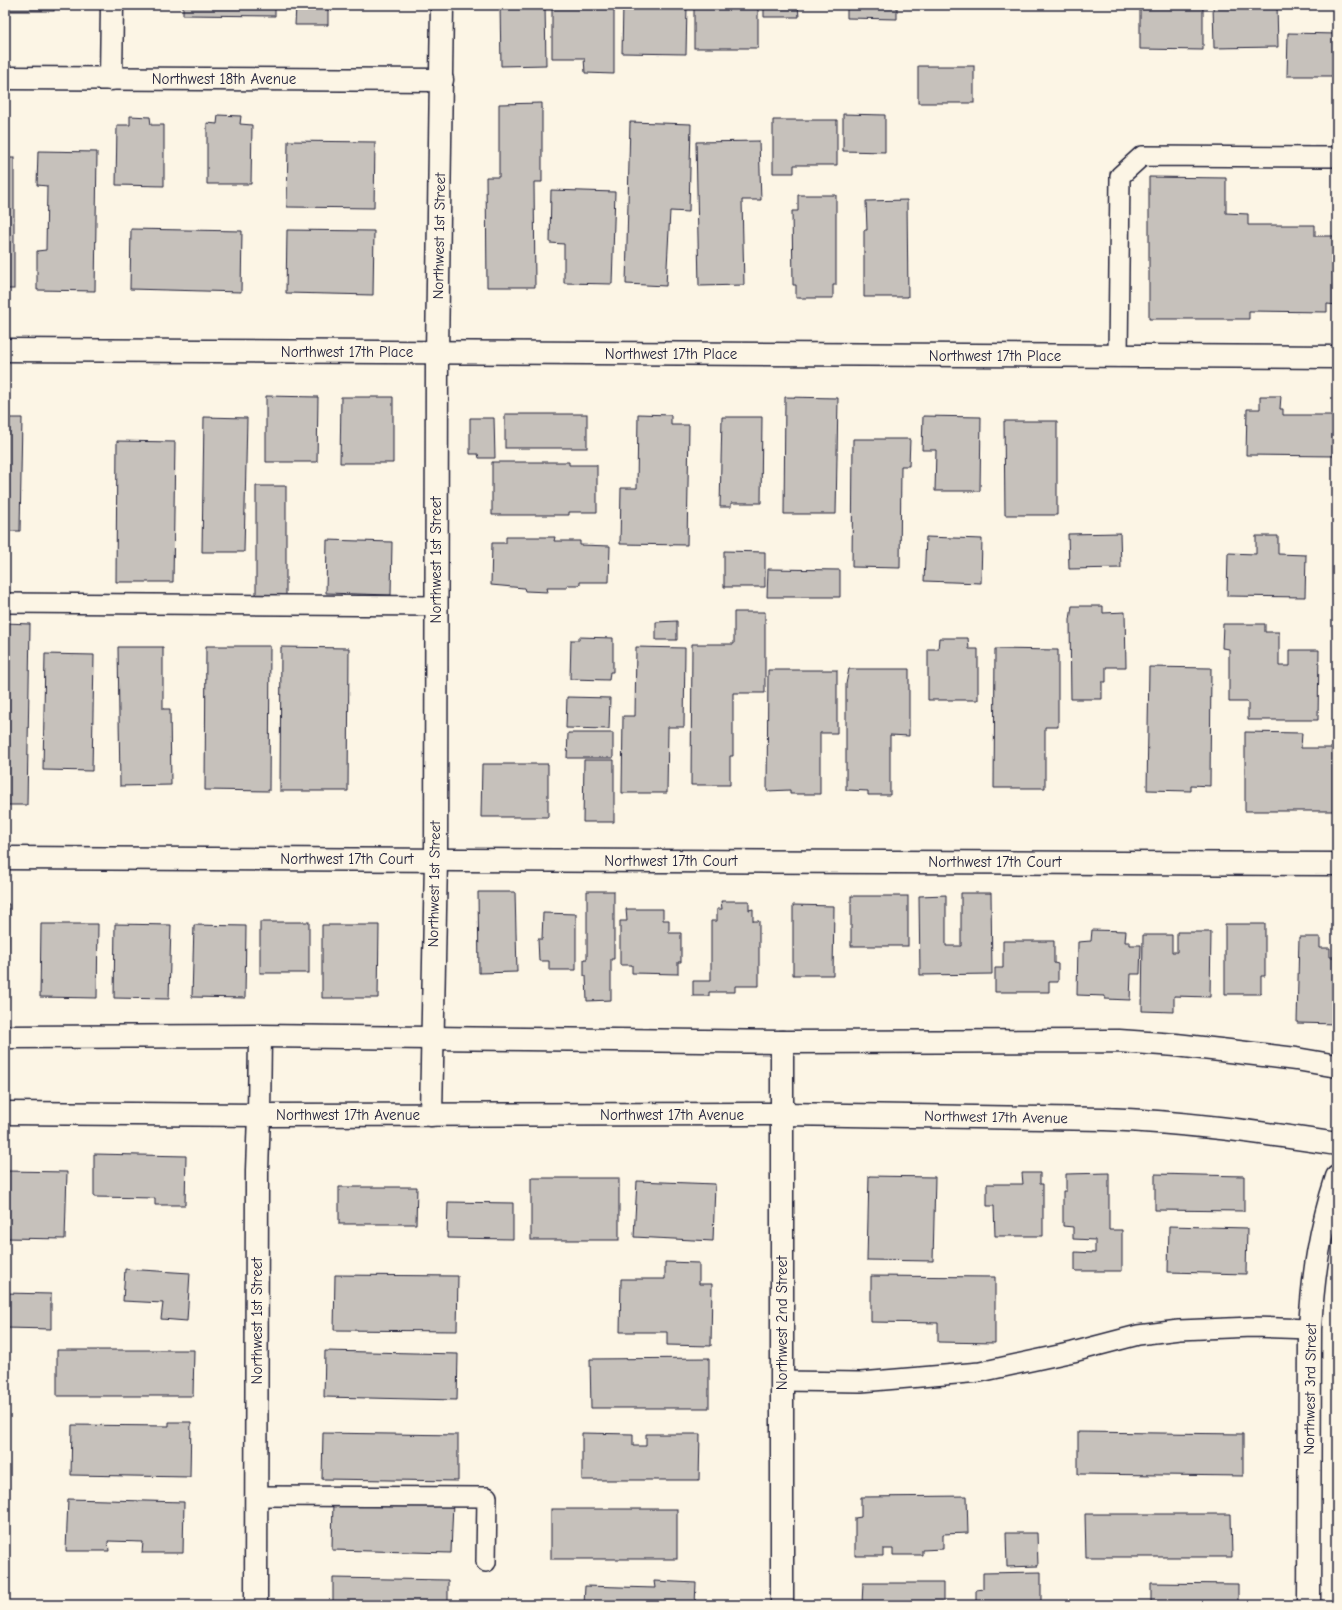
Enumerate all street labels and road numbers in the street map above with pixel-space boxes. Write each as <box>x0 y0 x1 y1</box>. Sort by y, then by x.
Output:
street label: Northwest 18th Avenue <box>152 70 297 88</box>
street label: Northwest 1st Street <box>429 172 449 300</box>
street label: Northwest 17th Place <box>281 343 414 361</box>
street label: Northwest 17th Place <box>605 345 738 363</box>
street label: Northwest 17th Place <box>929 347 1062 365</box>
street label: Northwest 1st Street <box>427 496 445 623</box>
street label: Northwest 1st Street <box>424 820 444 948</box>
street label: Northwest 17th Court <box>280 850 414 868</box>
street label: Northwest 17th Court <box>604 852 738 870</box>
street label: Northwest 17th Court <box>928 853 1062 871</box>
street label: Northwest 17th Avenue <box>276 1106 420 1124</box>
street label: Northwest 17th Avenue <box>600 1106 744 1124</box>
street label: Northwest 17th Avenue <box>924 1107 1069 1127</box>
street label: Northwest 2nd Street <box>773 1255 791 1390</box>
street label: Northwest 1st Street <box>248 1257 266 1384</box>
street label: Northwest 3rd Street <box>1300 1322 1320 1455</box>

